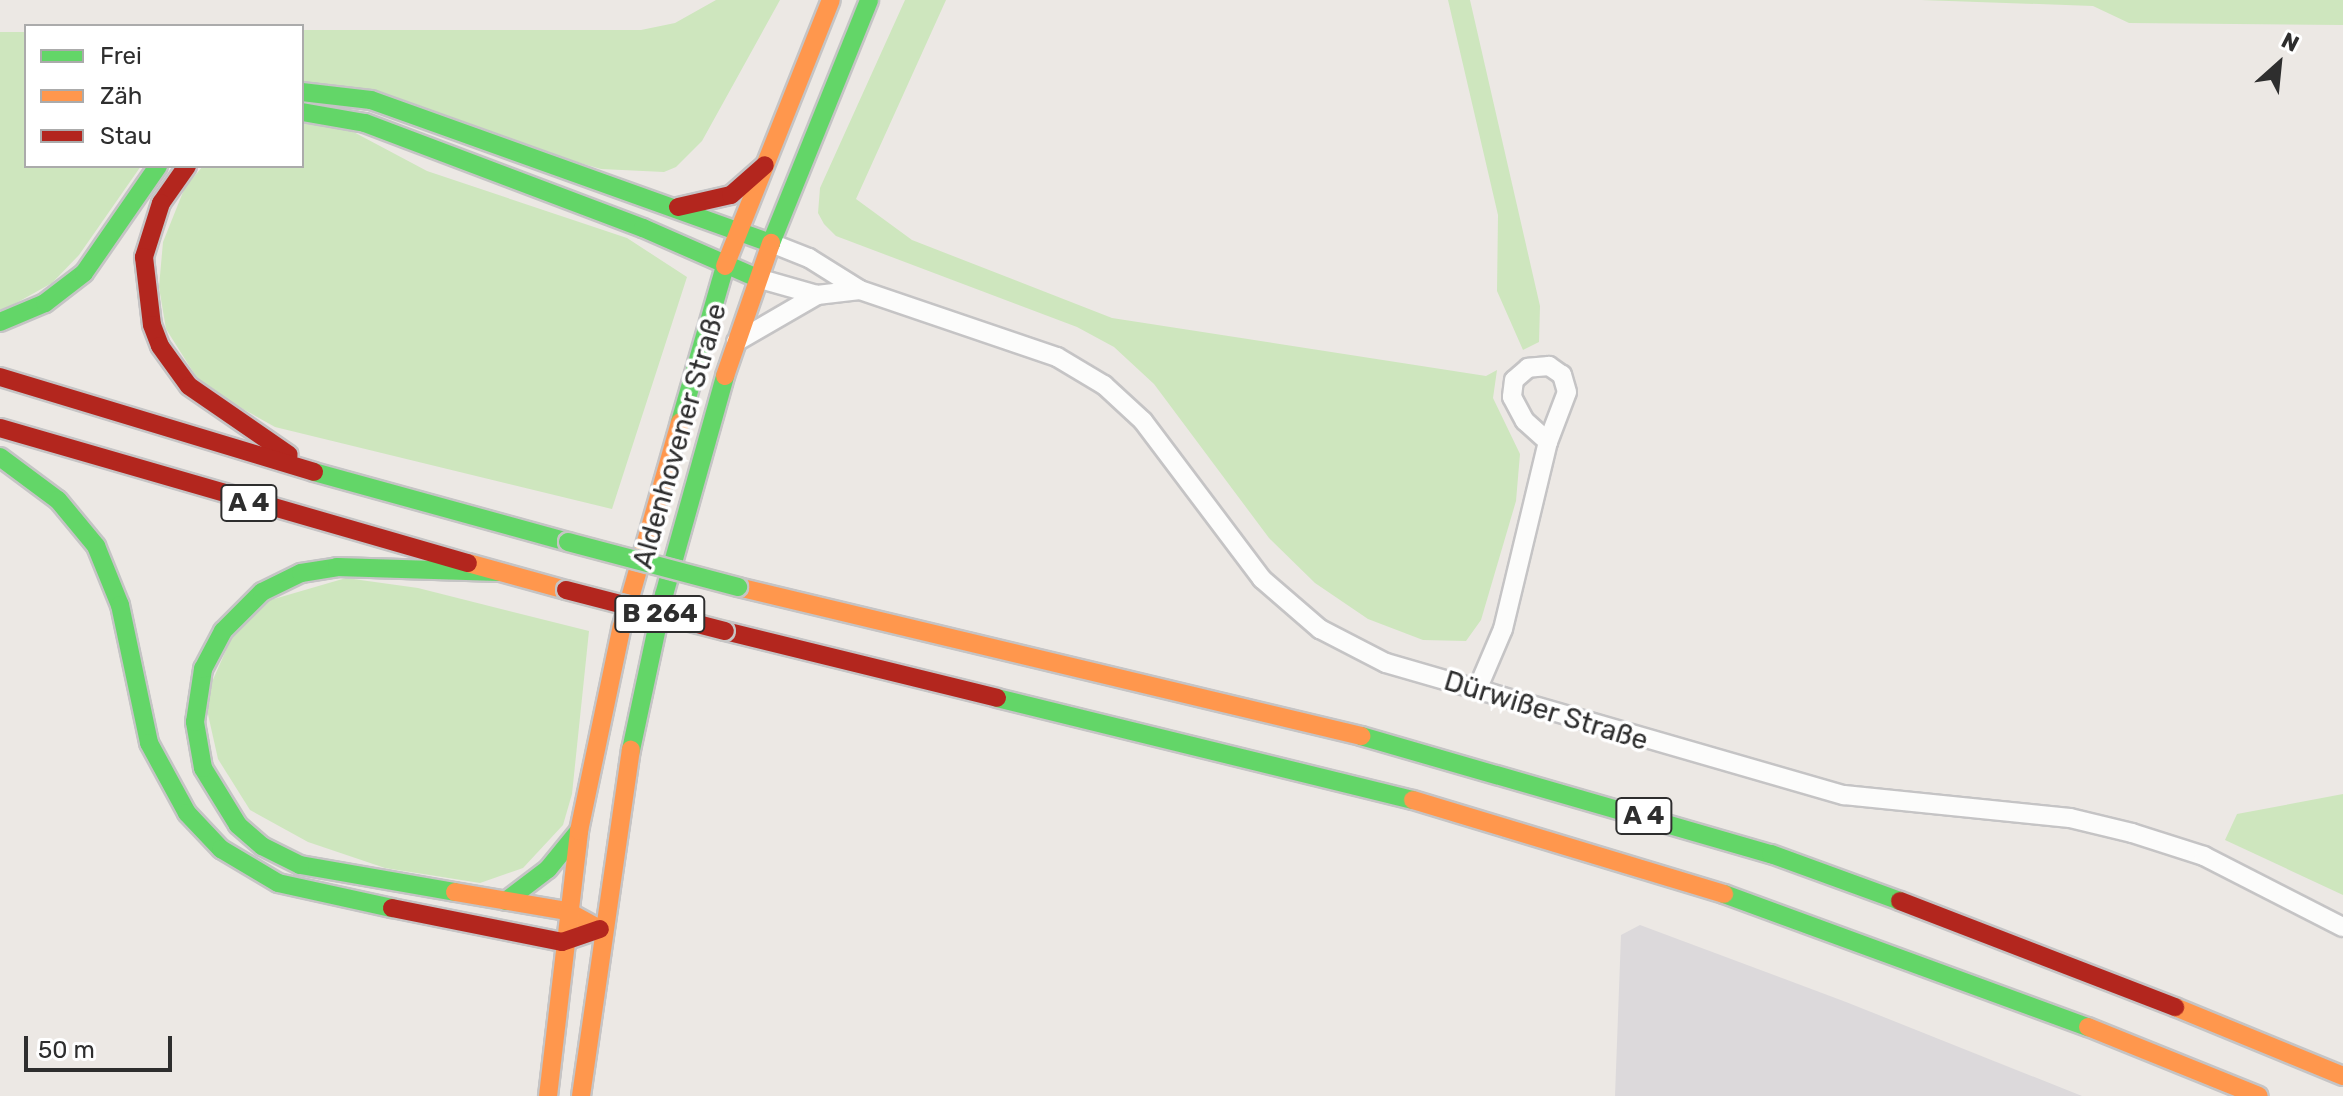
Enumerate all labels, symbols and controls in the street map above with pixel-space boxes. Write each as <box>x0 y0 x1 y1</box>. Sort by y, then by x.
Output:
legend <box>24 24 304 168</box>
north arrow <box>2239 24 2319 104</box>
text: N <box>2277 27 2303 58</box>
text: Frei <box>100 42 142 70</box>
text: Zäh <box>100 82 142 110</box>
text: Stau <box>100 122 152 150</box>
street label: Aldenhovener Straße <box>626 299 734 573</box>
road number: A 4 <box>219 481 279 525</box>
road number: B 264 <box>614 592 706 636</box>
street label: Dürwißer Straße <box>1440 664 1652 758</box>
road number: A 4 <box>1614 794 1674 838</box>
scale bar <box>28 1020 176 1070</box>
text: 50 m <box>38 1036 95 1064</box>

